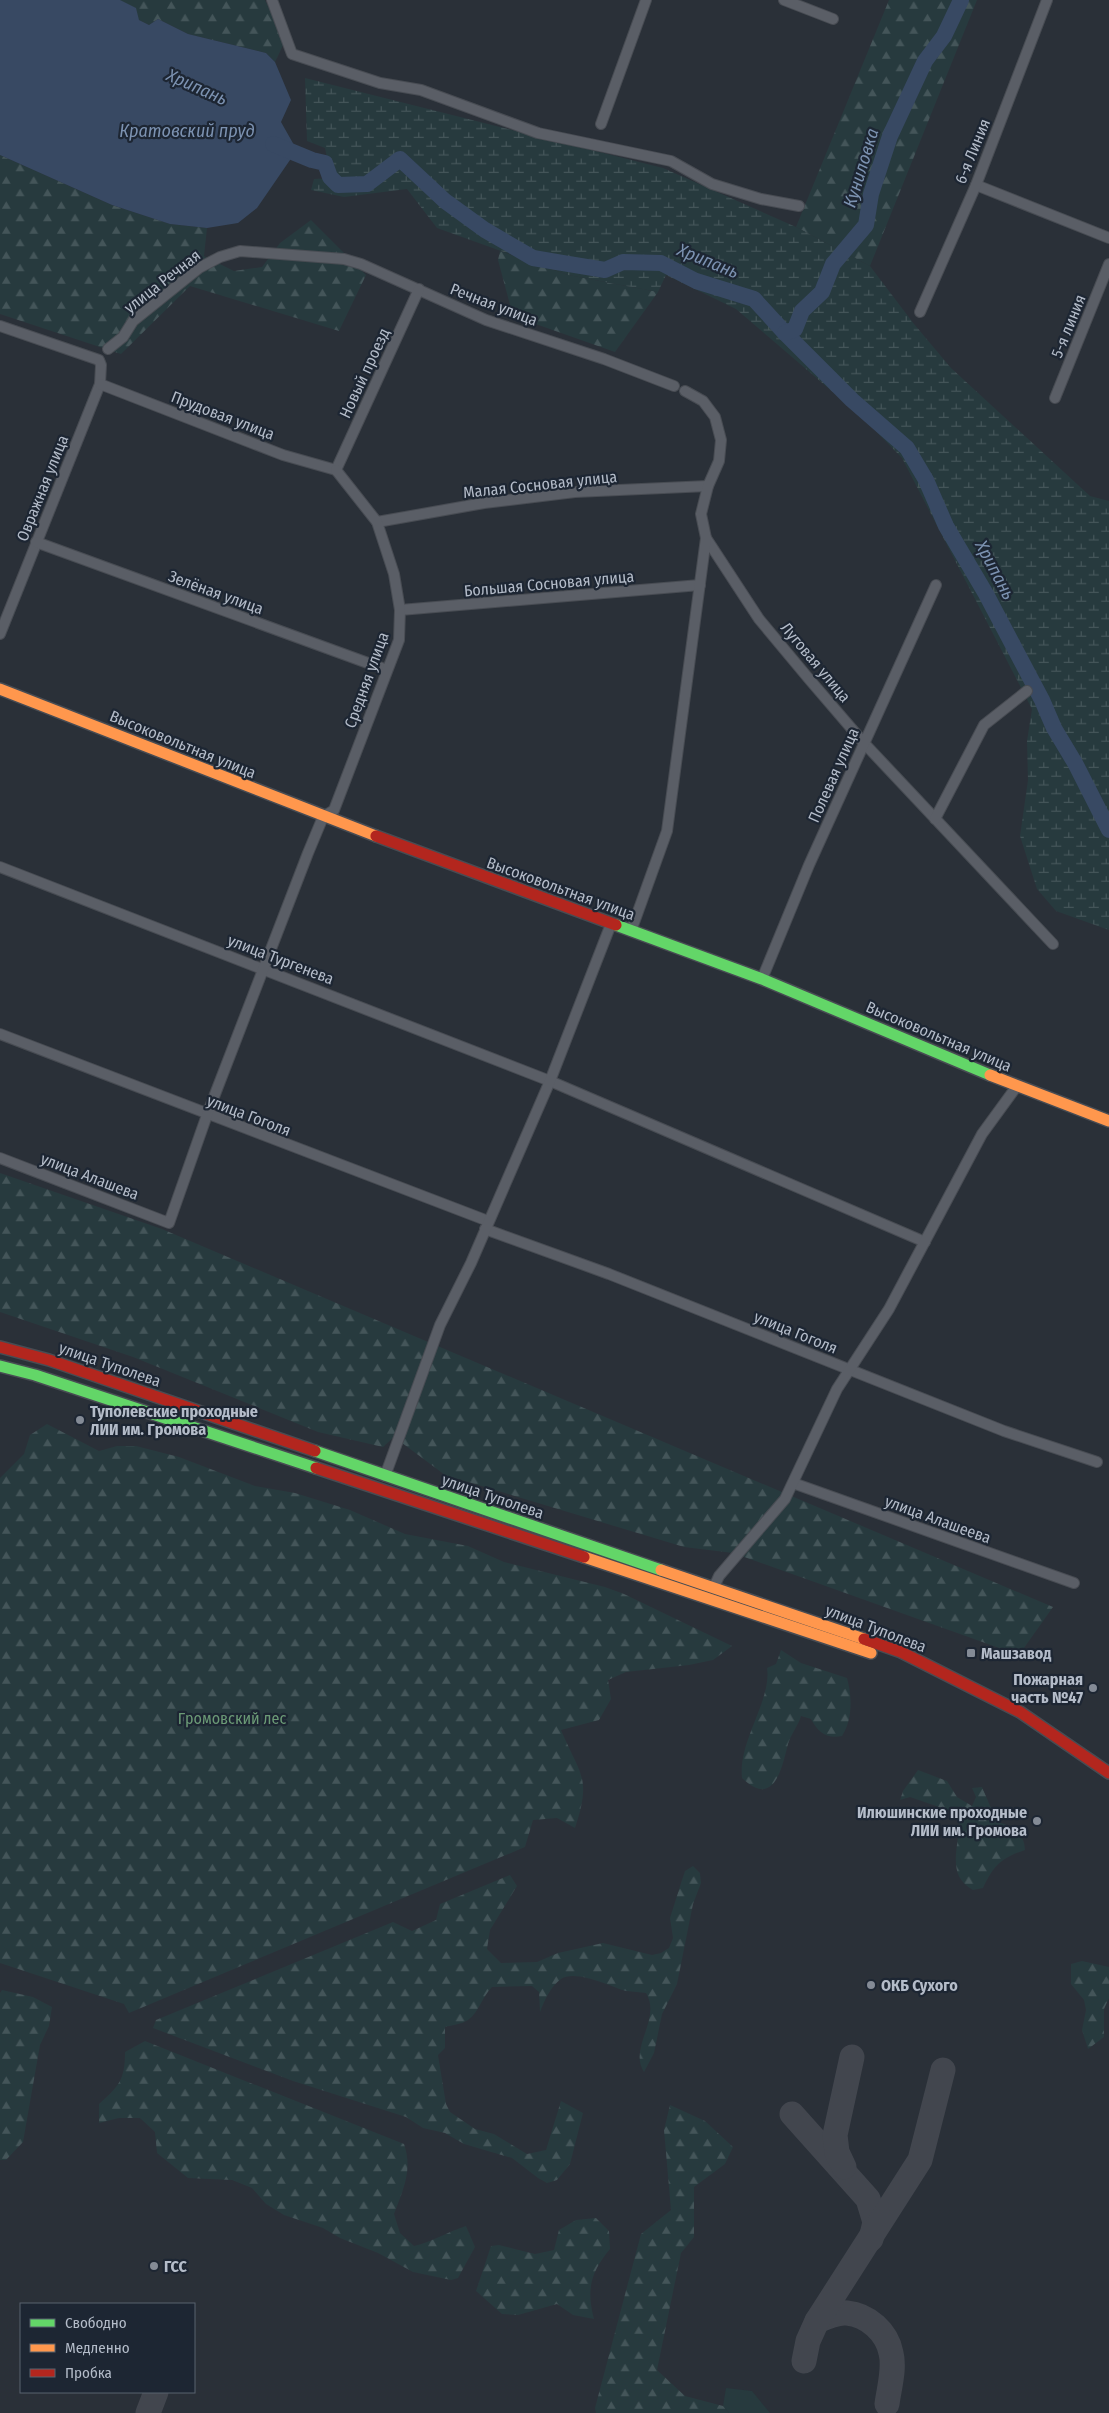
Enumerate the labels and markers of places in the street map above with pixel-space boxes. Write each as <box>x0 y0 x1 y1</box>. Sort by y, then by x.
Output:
place label: Туполевские проходные ЛИИ им. Громова <box>90 1402 258 1439</box>
marker: Туполевские проходные ЛИИ им. Громова <box>74 1414 86 1426</box>
place label: Машзавод <box>981 1644 1051 1663</box>
marker: Машзавод <box>965 1647 977 1659</box>
place label: Пожарная часть №47 <box>1011 1670 1083 1707</box>
marker: Пожарная часть №47 <box>1087 1682 1099 1694</box>
place label: Илюшинские проходные ЛИИ им. Громова <box>857 1803 1027 1840</box>
marker: Илюшинские проходные ЛИИ им. Громова <box>1031 1815 1043 1827</box>
place label: ОКБ Сухого <box>881 1976 958 1995</box>
marker: ОКБ Сухого <box>865 1979 877 1991</box>
place label: ГСС <box>164 2257 188 2276</box>
marker: ГСС <box>148 2260 160 2272</box>

